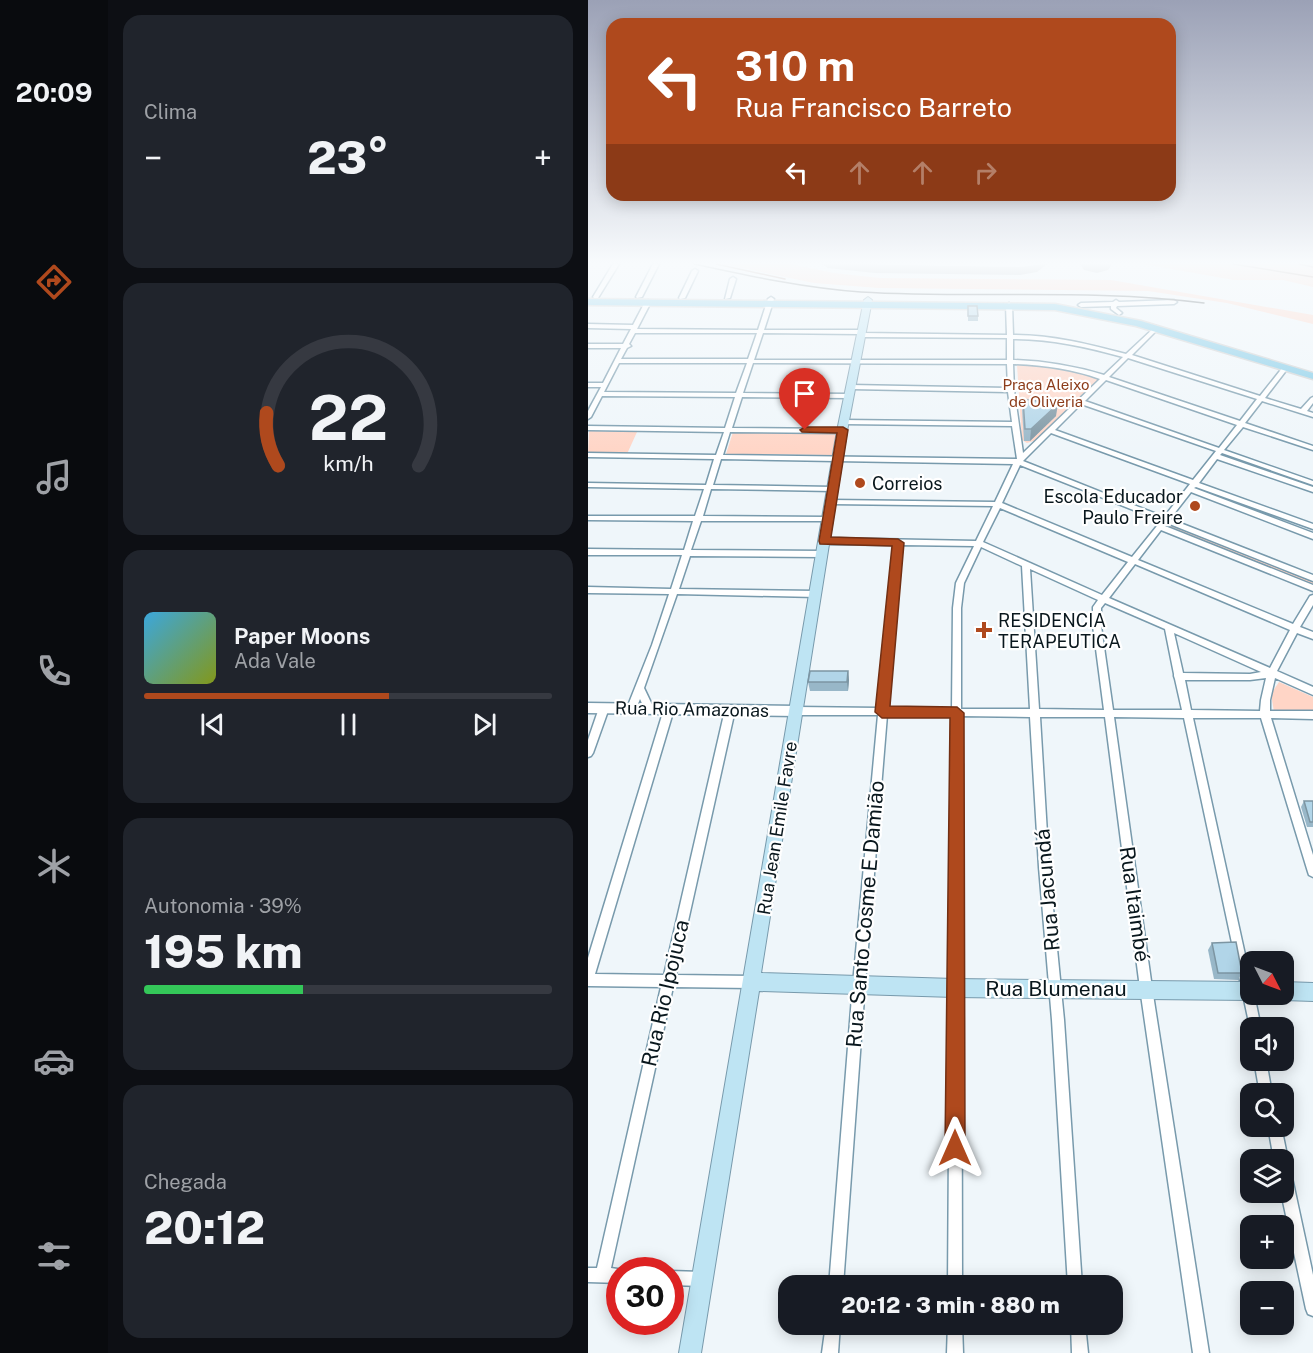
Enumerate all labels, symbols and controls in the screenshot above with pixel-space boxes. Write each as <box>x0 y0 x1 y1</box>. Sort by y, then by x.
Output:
text: 310 m <box>735 41 855 90</box>
icon: left <box>636 42 714 120</box>
text: 20:09 <box>16 76 92 108</box>
text: Rua Francisco Barreto <box>735 91 1012 123</box>
text: Clima <box>144 100 197 124</box>
text: 23° <box>307 131 389 184</box>
text: − <box>144 139 162 177</box>
text: + <box>534 139 552 177</box>
icon: left <box>780 156 813 189</box>
icon: ahead <box>843 156 876 189</box>
icon: ahead <box>906 156 939 189</box>
icon: right <box>969 156 1002 189</box>
icon: directions <box>33 261 75 303</box>
pin <box>779 368 830 430</box>
park label: Praça Aleixo de Oliveria <box>1002 376 1090 410</box>
icon: arrive <box>788 377 821 410</box>
text: 22 <box>308 381 388 454</box>
text: km/h <box>323 451 373 476</box>
icon: music <box>33 456 75 498</box>
place label: Correios <box>872 473 942 494</box>
marker: Correios <box>853 476 867 490</box>
place label: Escola Educador Paulo Freire <box>1043 486 1183 528</box>
marker: Escola Educador Paulo Freire <box>1188 499 1202 513</box>
place label: RESIDENCIA TERAPEUTICA <box>998 610 1121 652</box>
marker: RESIDENCIA TERAPEUTICA <box>975 621 993 639</box>
text: Paper Moons <box>234 623 370 649</box>
text: Ada Vale <box>234 649 316 673</box>
icon: phone <box>33 650 75 692</box>
street label: Rua Rio Amazonas <box>615 697 769 721</box>
icon: previous <box>196 708 229 741</box>
icon: pause <box>332 708 365 741</box>
icon: next <box>468 708 501 741</box>
street label: Rua Jean Emile Favre <box>753 740 801 916</box>
street label: Rua Santo Cosme E Damião <box>841 779 889 1049</box>
street label: Rua Jacundá <box>1029 828 1065 952</box>
icon: climate <box>33 845 75 887</box>
street label: Rua Itaimbé <box>1115 845 1155 963</box>
text: Autonomia · 39% <box>144 894 302 918</box>
street label: Rua Rio Ipojuca <box>636 917 694 1069</box>
text: 195 km <box>144 925 302 978</box>
north arrow <box>1240 951 1294 1005</box>
map controls <box>1240 951 1294 1335</box>
street label: Rua Blumenau <box>985 976 1127 1001</box>
button: sound <box>1240 1017 1294 1071</box>
icon: car <box>33 1040 75 1082</box>
button: search <box>1240 1083 1294 1137</box>
position arrow <box>923 1116 987 1180</box>
button: layers <box>1240 1149 1294 1203</box>
text: Chegada <box>144 1170 227 1194</box>
text: 20:12 <box>144 1201 265 1254</box>
button: + <box>1240 1215 1294 1269</box>
icon: filters <box>33 1235 75 1277</box>
speed limit sign: 30 <box>606 1257 684 1335</box>
button: − <box>1240 1281 1294 1335</box>
text: 20:12 · 3 min · 880 m <box>841 1292 1060 1318</box>

